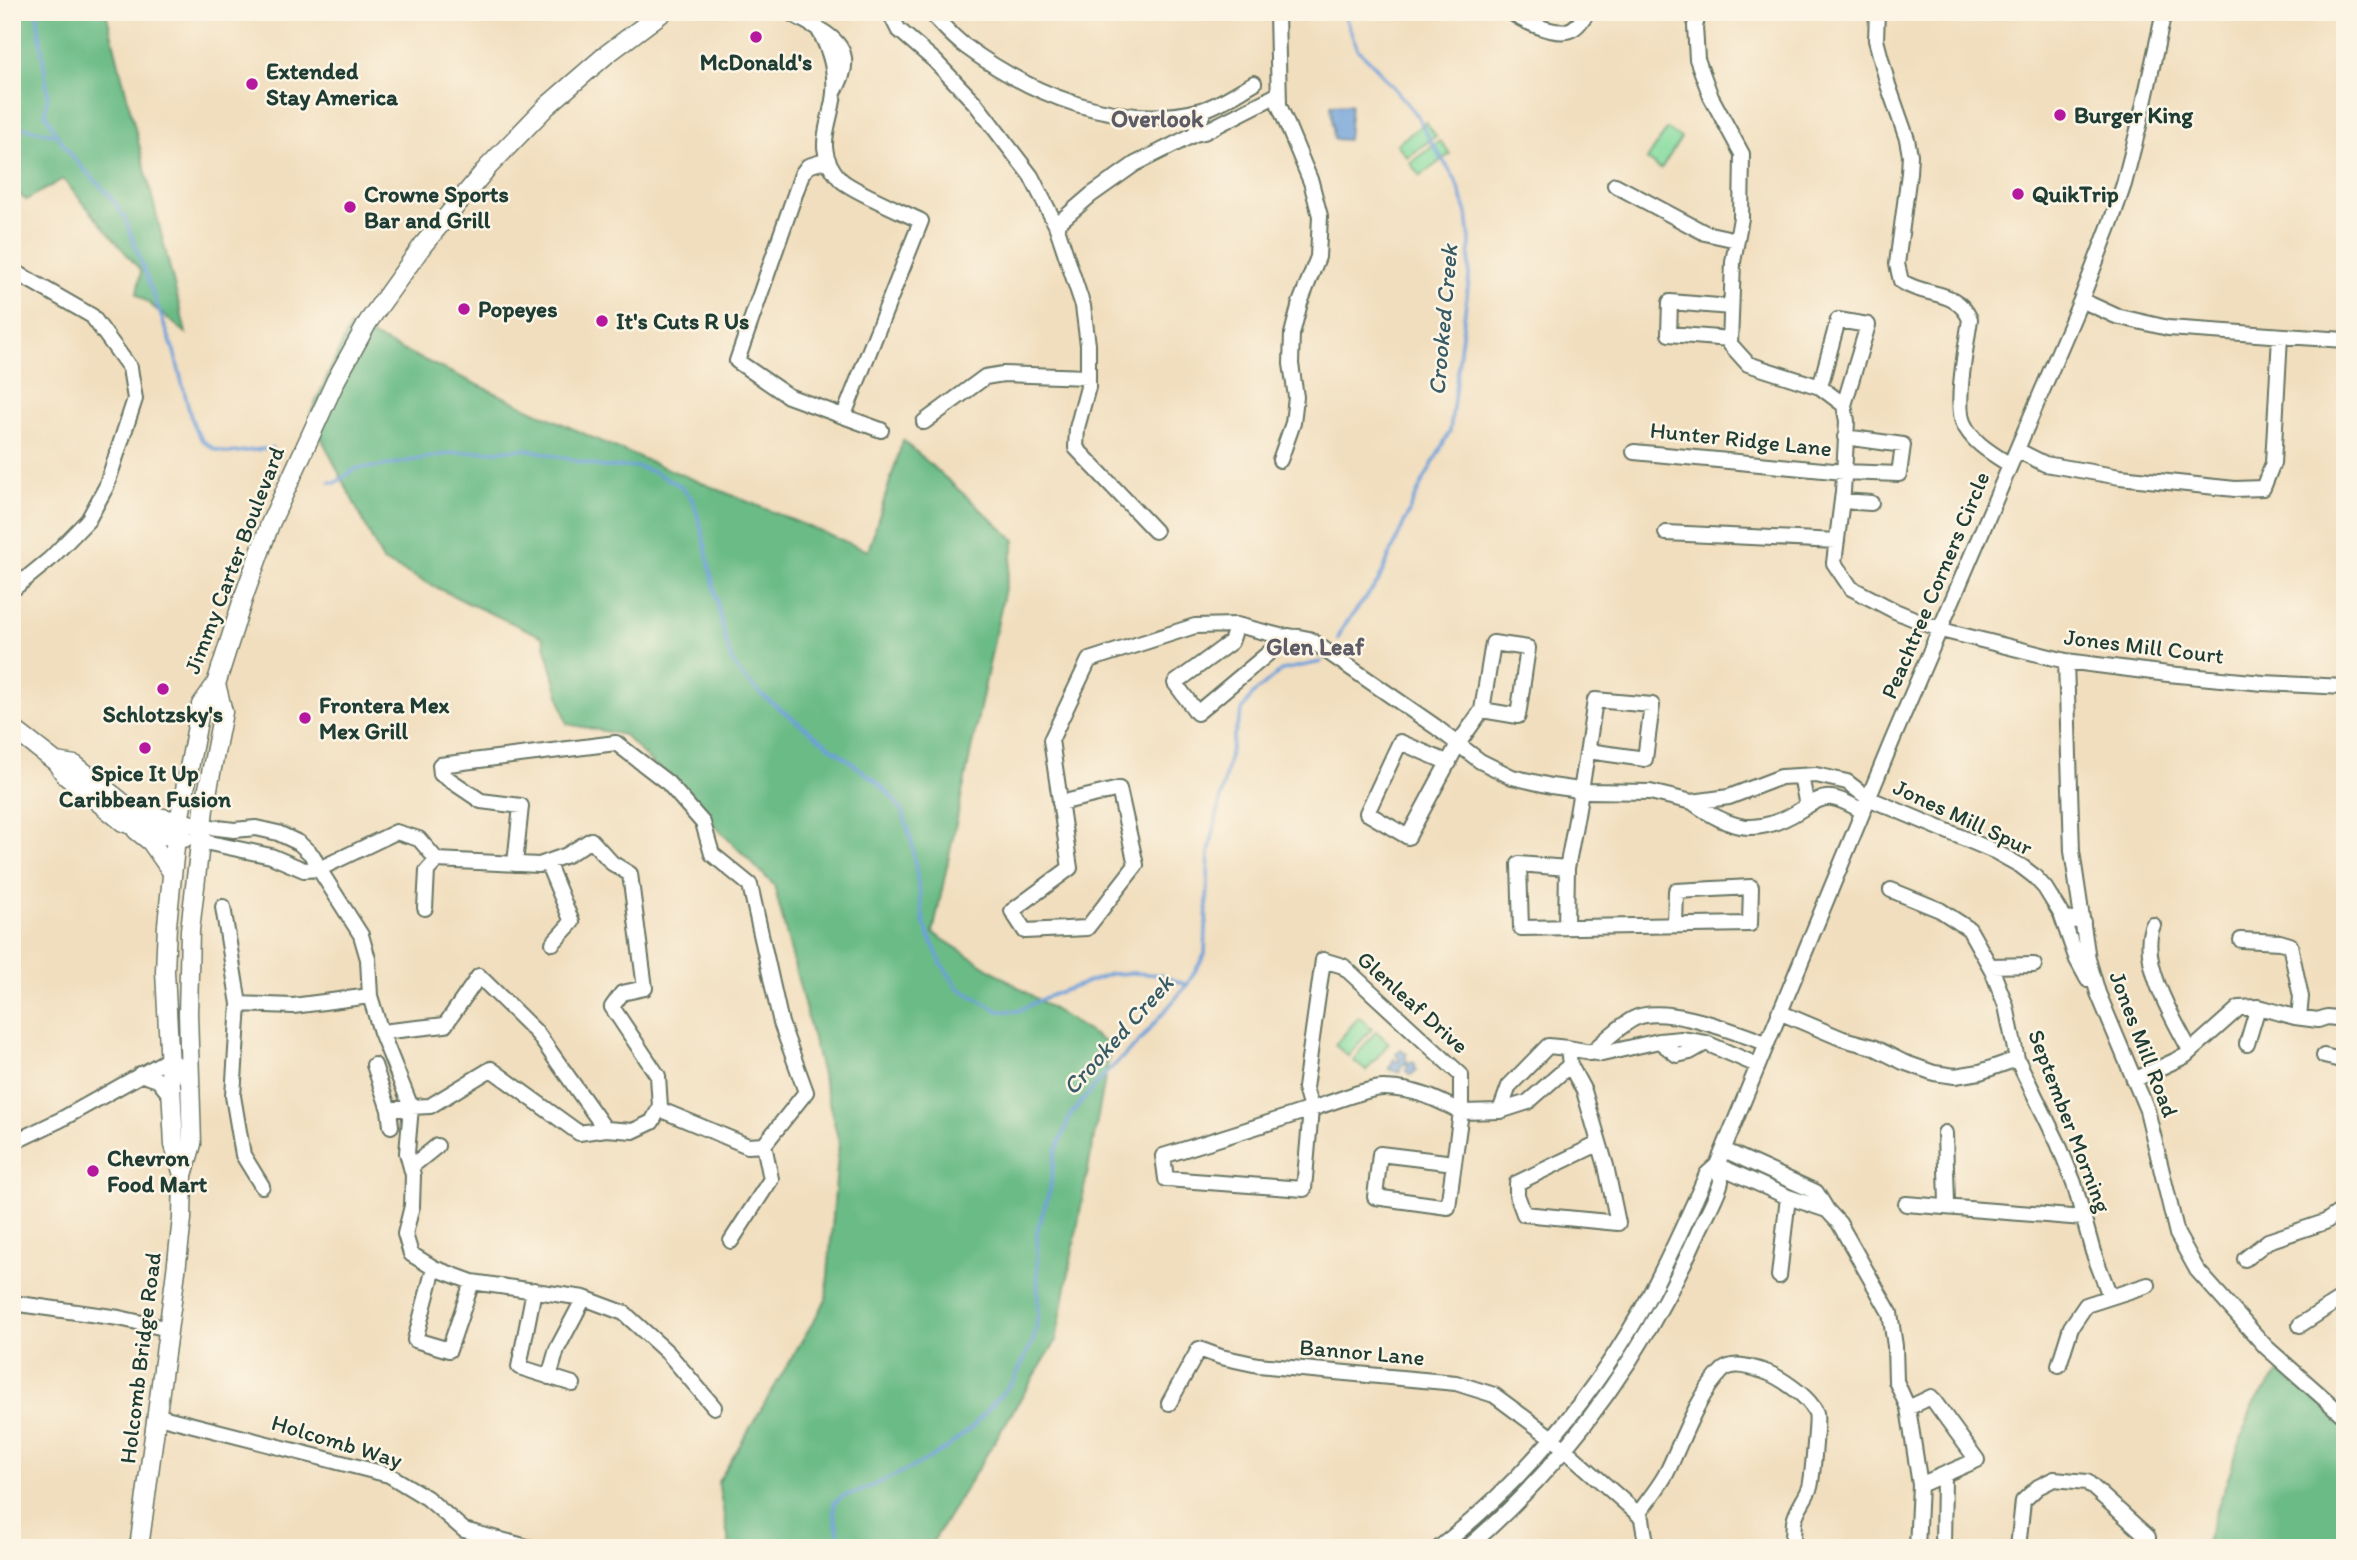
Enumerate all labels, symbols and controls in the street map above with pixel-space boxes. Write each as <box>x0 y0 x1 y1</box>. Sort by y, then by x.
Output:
marker: McDonald's <box>748 29 764 45</box>
place label: McDonald's <box>700 48 812 76</box>
place label: Extended Stay America <box>266 57 399 111</box>
marker: Extended Stay America <box>244 76 260 92</box>
place label: Burger King <box>2074 101 2194 129</box>
district label: Overlook <box>1111 104 1204 133</box>
marker: Burger King <box>2052 107 2068 123</box>
place label: Crowne Sports Bar and Grill <box>364 180 509 234</box>
place label: QuikTrip <box>2032 180 2119 208</box>
marker: QuikTrip <box>2010 186 2026 202</box>
marker: Crowne Sports Bar and Grill <box>342 199 358 215</box>
water label: Crooked Creek <box>1421 242 1464 397</box>
place label: Popeyes <box>478 295 558 323</box>
marker: Popeyes <box>456 301 472 317</box>
place label: It's Cuts R Us <box>616 307 749 335</box>
marker: It's Cuts R Us <box>594 313 610 329</box>
street label: Hunter Ridge Lane <box>1649 416 1833 462</box>
street label: Jimmy Carter Boulevard <box>178 442 290 678</box>
street label: Peachtree Corners Circle <box>1874 467 1996 703</box>
street label: Jones Mill Court <box>2062 622 2226 670</box>
district label: Glen Leaf <box>1266 632 1365 661</box>
marker: Schlotzsky's <box>155 681 171 697</box>
place label: Frontera Mex Mex Grill <box>319 691 450 745</box>
place label: Schlotzsky's <box>103 700 223 728</box>
marker: Frontera Mex Mex Grill <box>297 710 313 726</box>
marker: Spice It Up Caribbean Fusion <box>137 740 153 756</box>
place label: Spice It Up Caribbean Fusion <box>59 759 232 813</box>
street label: Jones Mill Spur <box>1889 772 2037 862</box>
street label: Glenleaf Drive <box>1352 945 1474 1059</box>
water label: Crooked Creek <box>1056 967 1180 1101</box>
street label: Jones Mill Road <box>2103 967 2185 1121</box>
street label: September Morning <box>2022 1026 2118 1217</box>
place label: Chevron Food Mart <box>107 1144 208 1198</box>
marker: Chevron Food Mart <box>85 1163 101 1179</box>
street label: Holcomb Bridge Road <box>113 1251 167 1465</box>
street label: Bannor Lane <box>1298 1333 1426 1371</box>
street label: Holcomb Way <box>268 1408 406 1474</box>

